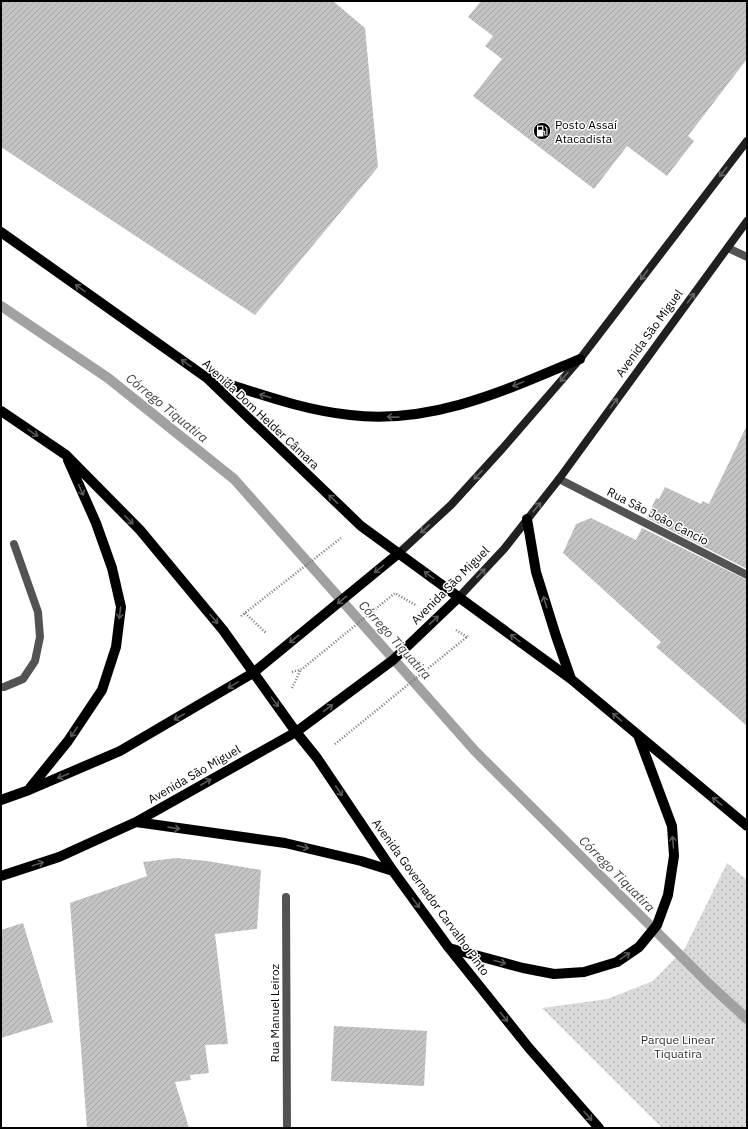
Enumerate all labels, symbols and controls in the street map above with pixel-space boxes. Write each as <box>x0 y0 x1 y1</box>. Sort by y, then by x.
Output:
place label: Posto Assaí Atacadista <box>555 117 617 146</box>
fuel station icon: Posto Assaí Atacadista <box>532 121 552 141</box>
one-way arrow <box>719 166 727 177</box>
one-way arrow <box>639 269 648 280</box>
one-way arrow <box>75 284 86 292</box>
street label: Avenida São Miguel <box>612 286 686 380</box>
one-way arrow <box>687 292 695 303</box>
street label: Avenida Dom Helder Câmara <box>199 356 323 473</box>
one-way arrow <box>181 359 192 367</box>
water label: Córrego Tiquatira <box>123 370 211 446</box>
one-way arrow <box>559 372 568 382</box>
one-way arrow <box>512 381 524 389</box>
one-way arrow <box>260 391 272 399</box>
one-way arrow <box>610 397 619 408</box>
one-way arrow <box>387 413 400 420</box>
one-way arrow <box>28 429 39 437</box>
one-way arrow <box>473 470 483 480</box>
one-way arrow <box>78 484 85 496</box>
street label: Rua São João Cancio <box>605 484 712 548</box>
one-way arrow <box>328 494 338 504</box>
one-way arrow <box>532 501 541 512</box>
one-way arrow <box>125 515 134 525</box>
one-way arrow <box>420 524 430 534</box>
street label: Avenida São Miguel <box>408 543 492 627</box>
one-way arrow <box>373 565 384 574</box>
one-way arrow <box>477 568 486 578</box>
one-way arrow <box>424 571 435 579</box>
one-way arrow <box>336 596 347 604</box>
one-way arrow <box>541 596 549 608</box>
water label: Córrego Tiquatira <box>355 597 435 683</box>
one-way arrow <box>116 606 124 619</box>
one-way arrow <box>209 613 218 624</box>
one-way arrow <box>429 615 439 625</box>
one-way arrow <box>509 633 520 642</box>
one-way arrow <box>289 634 300 643</box>
one-way arrow <box>227 682 239 690</box>
one-way arrow <box>271 696 279 707</box>
one-way arrow <box>322 704 333 713</box>
one-way arrow <box>612 713 623 722</box>
one-way arrow <box>173 714 185 722</box>
one-way arrow <box>70 727 78 738</box>
street label: Avenida São Miguel <box>145 741 243 807</box>
one-way arrow <box>57 773 69 780</box>
one-way arrow <box>200 778 212 786</box>
one-way arrow <box>335 785 343 796</box>
one-way arrow <box>712 796 722 805</box>
street label: Avenida Governador Carvalho Pinto <box>369 816 493 978</box>
one-way arrow <box>167 824 180 832</box>
water label: Córrego Tiquatira <box>575 832 659 916</box>
one-way arrow <box>670 836 677 849</box>
one-way arrow <box>296 844 309 852</box>
one-way arrow <box>31 860 44 867</box>
one-way arrow <box>412 897 420 908</box>
one-way arrow <box>620 952 631 960</box>
one-way arrow <box>493 958 506 966</box>
street label: Rua Manuel Leiroz <box>267 963 282 1062</box>
one-way arrow <box>500 1011 508 1022</box>
park label: Parque Linear Tiquatira <box>641 1032 716 1061</box>
one-way arrow <box>584 1110 593 1121</box>

